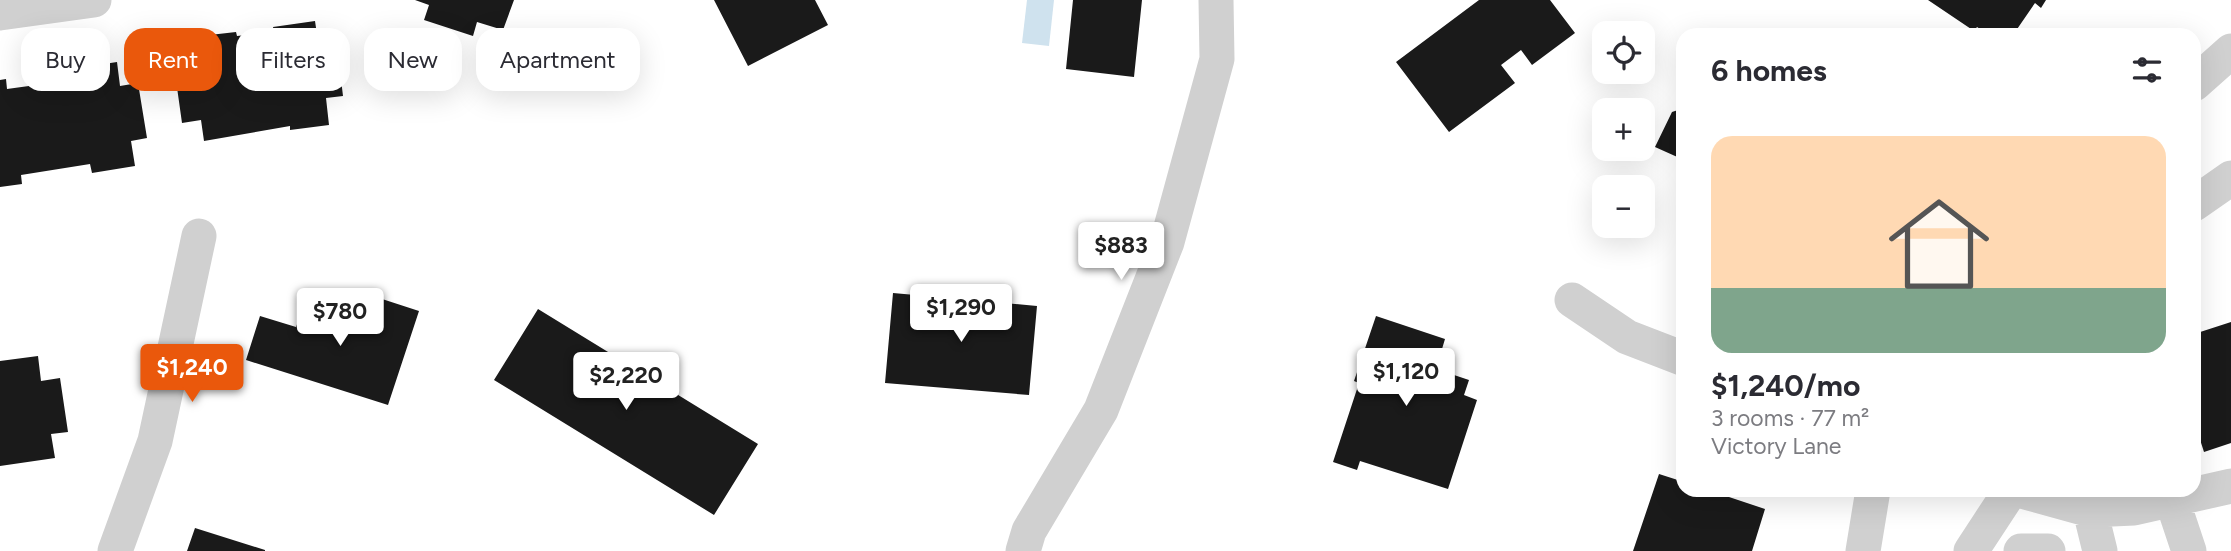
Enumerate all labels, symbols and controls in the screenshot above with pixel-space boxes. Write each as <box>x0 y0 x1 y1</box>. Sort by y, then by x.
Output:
map controls <box>1592 21 1655 238</box>
button: locate <box>1592 21 1655 84</box>
chip: Buy <box>21 28 110 91</box>
chip: Rent <box>124 28 222 91</box>
chip: Filters <box>236 28 350 91</box>
chip: New <box>364 28 462 91</box>
chip: Apartment <box>476 28 640 91</box>
icon: filters <box>2128 51 2166 89</box>
text: 6 homes <box>1711 52 1827 89</box>
button: + <box>1592 98 1655 161</box>
button: − <box>1592 175 1655 238</box>
icon: home <box>1876 181 2002 307</box>
pin: $883 <box>1080 222 1162 282</box>
text: $883 <box>1094 231 1148 259</box>
pin: $1,290 <box>904 284 1018 344</box>
pin: $780 <box>299 288 381 348</box>
text: $1,290 <box>926 293 996 321</box>
text: $780 <box>313 297 367 325</box>
pin: $1,240 <box>135 344 249 404</box>
pin: $1,120 <box>1349 348 1463 408</box>
pin: $2,220 <box>569 352 683 412</box>
text: $1,240 <box>156 353 228 381</box>
text: $1,120 <box>1373 357 1439 385</box>
text: $2,220 <box>589 361 663 389</box>
text: $1,240/mo <box>1711 367 1860 404</box>
text: 3 rooms · 77 m² <box>1711 404 1869 432</box>
text: Victory Lane <box>1711 432 1841 460</box>

